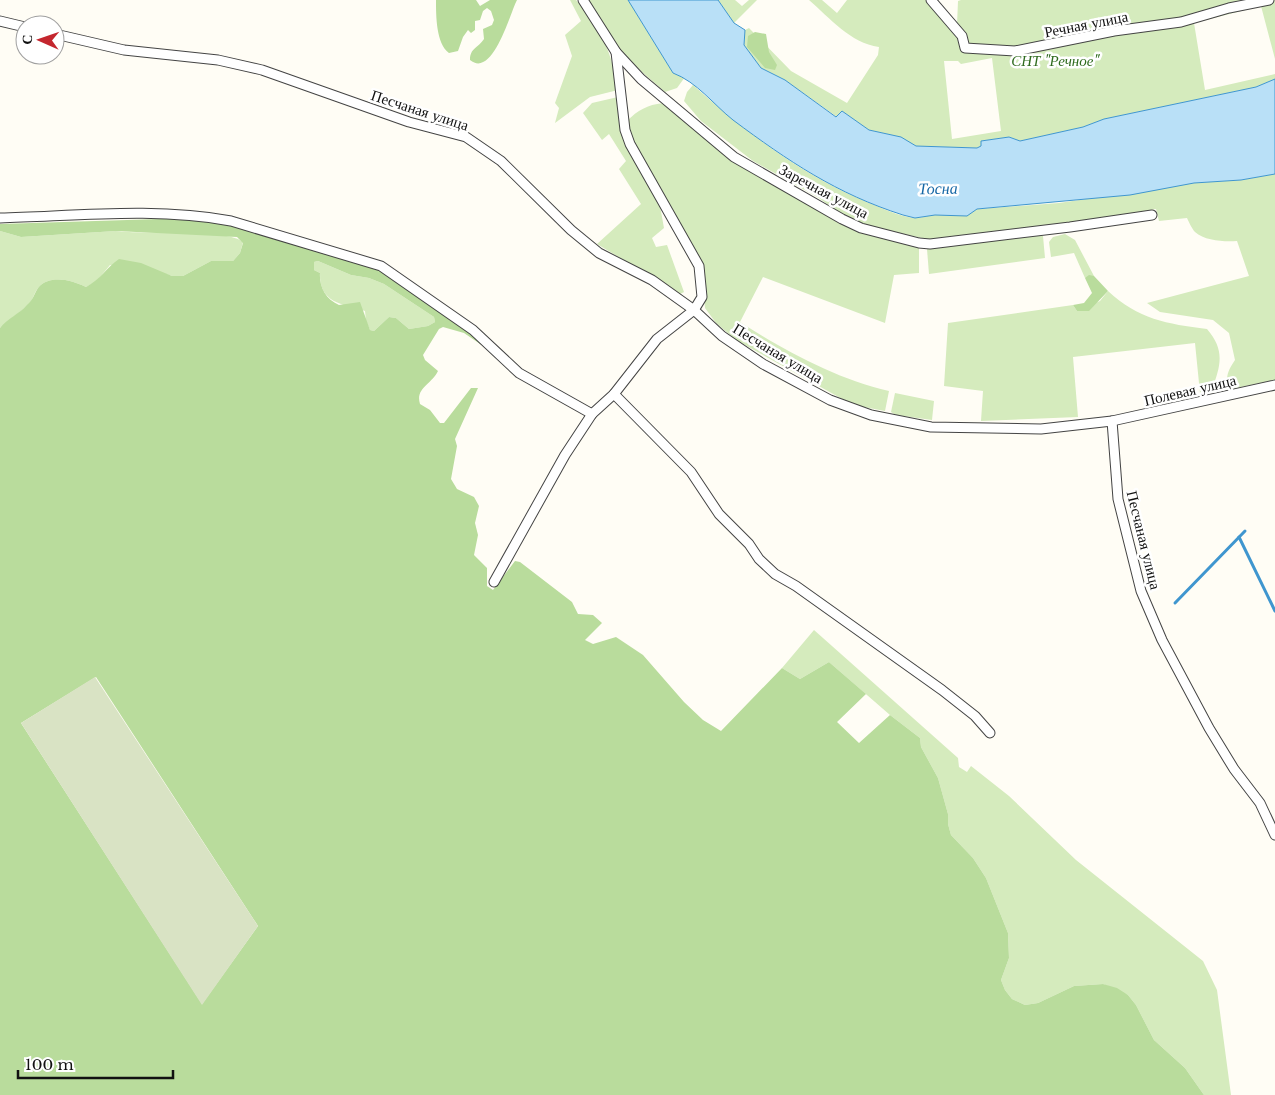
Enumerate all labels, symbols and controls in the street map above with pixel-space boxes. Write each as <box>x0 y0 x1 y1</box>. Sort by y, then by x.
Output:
street label: Речная улица <box>1043 7 1130 41</box>
north arrow <box>15 15 65 65</box>
text: С <box>18 34 36 45</box>
park label: СНТ "Речное" <box>1011 51 1100 70</box>
street label: Песчаная улица <box>369 85 471 135</box>
street label: Заречная улица <box>776 160 872 223</box>
water label: Тосна <box>918 178 958 198</box>
street label: Песчаная улица <box>730 319 827 387</box>
street label: Полевая улица <box>1142 370 1238 410</box>
street label: Песчаная улица <box>1123 489 1166 592</box>
scale bar <box>18 1048 172 1080</box>
text: 100 m <box>25 1055 74 1074</box>

